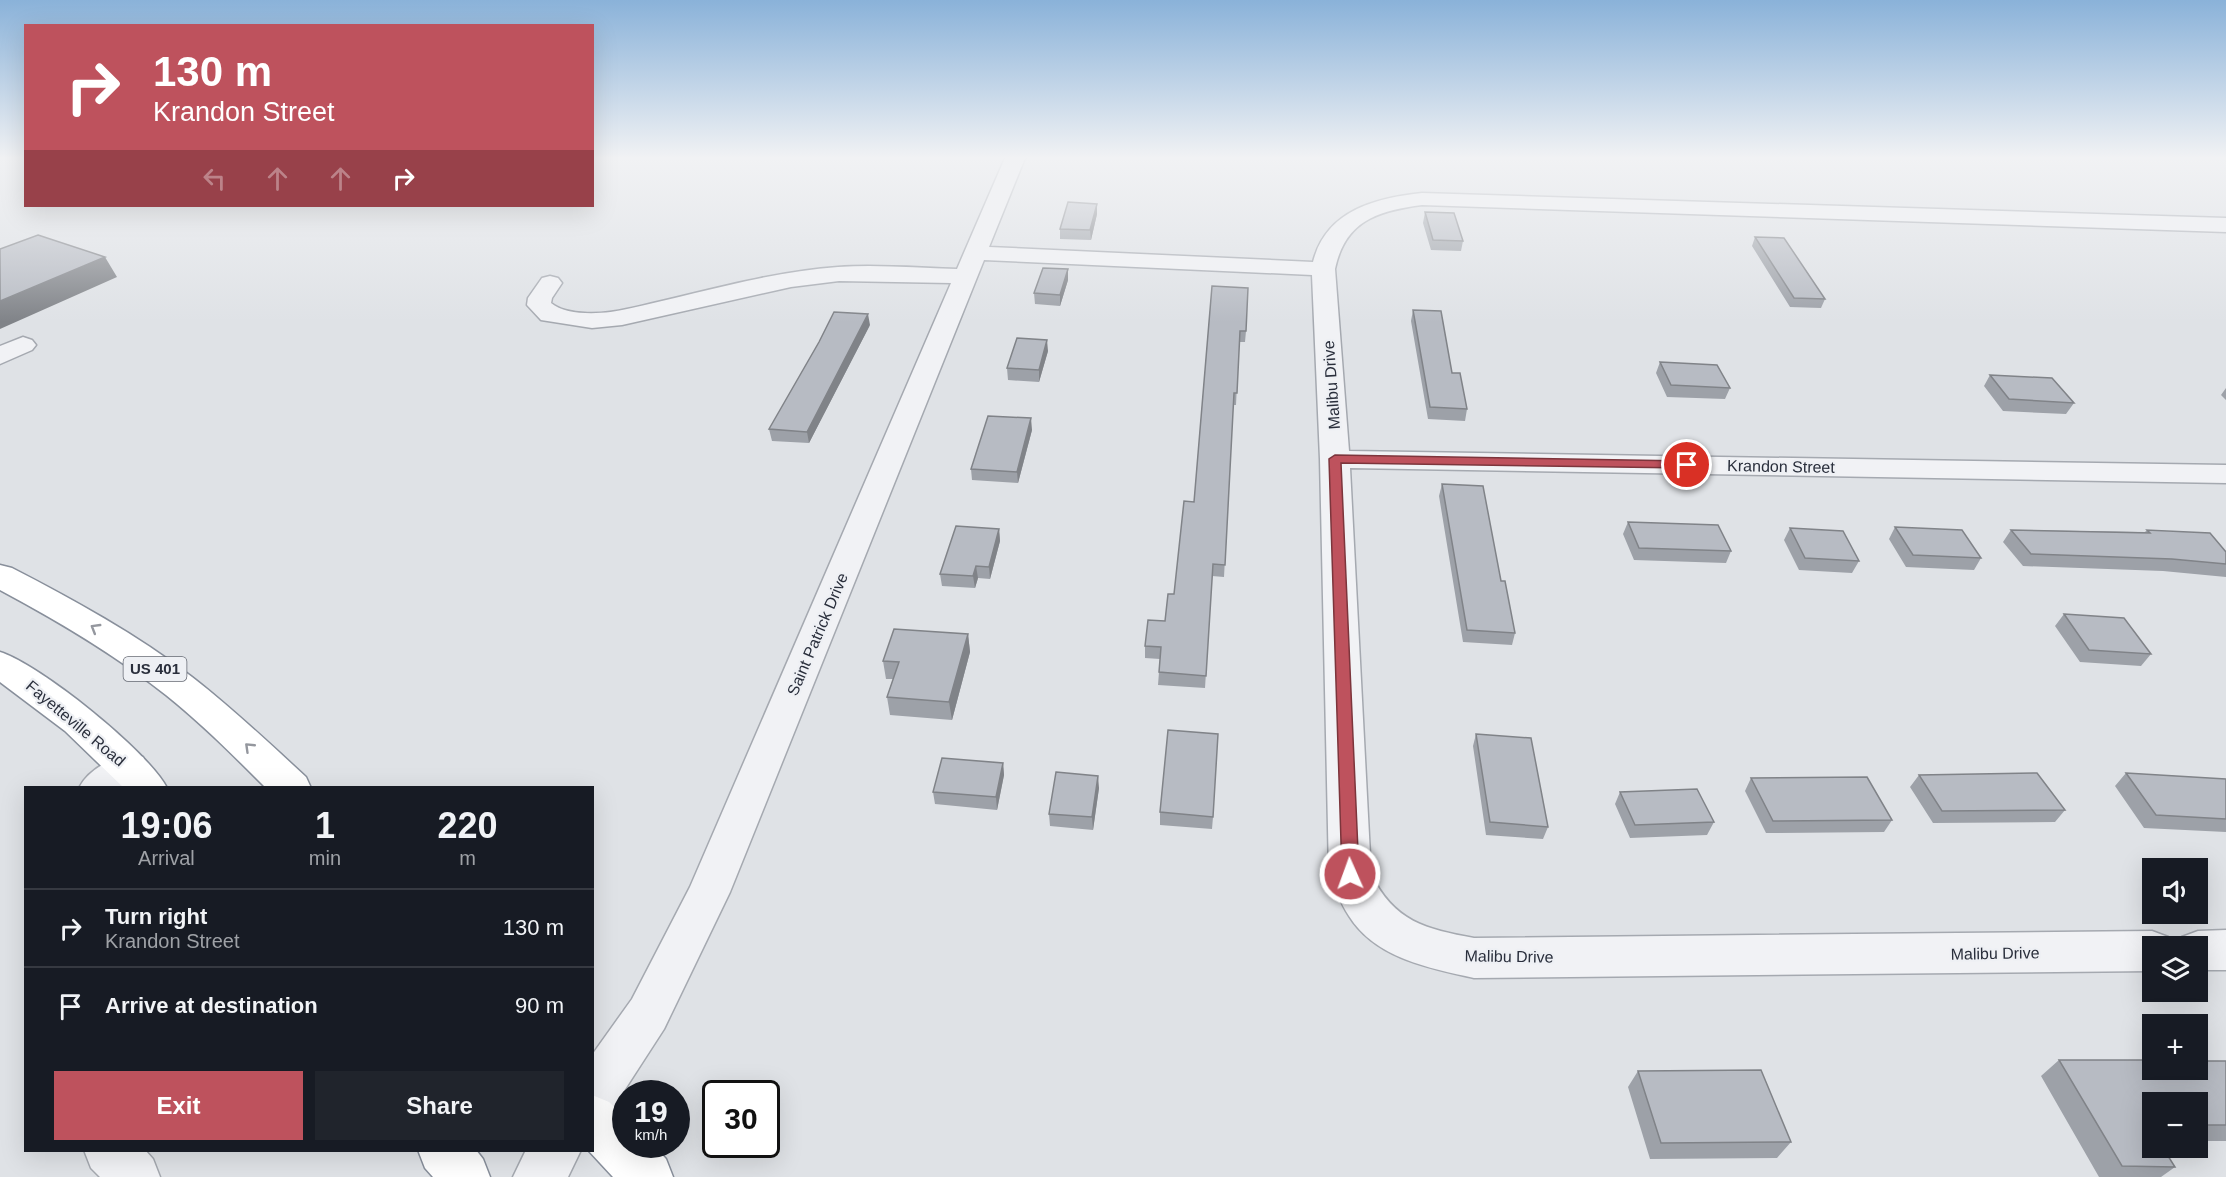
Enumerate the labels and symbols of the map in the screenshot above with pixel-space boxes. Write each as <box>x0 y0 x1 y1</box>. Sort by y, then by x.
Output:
street label: Malibu Drive <box>1320 340 1343 430</box>
pin <box>1661 439 1712 490</box>
street label: Krandon Street <box>1727 457 1835 476</box>
street label: Saint Patrick Drive <box>784 570 851 698</box>
one-way arrow <box>91 624 101 636</box>
road number: US 401 <box>124 657 186 681</box>
street label: Fayetteville Road <box>23 677 128 770</box>
one-way arrow <box>246 743 256 754</box>
position arrow <box>1318 842 1382 906</box>
street label: Malibu Drive <box>1950 944 2040 963</box>
street label: Malibu Drive <box>1464 947 1554 966</box>
speed limit sign: 30 <box>702 1080 780 1158</box>

